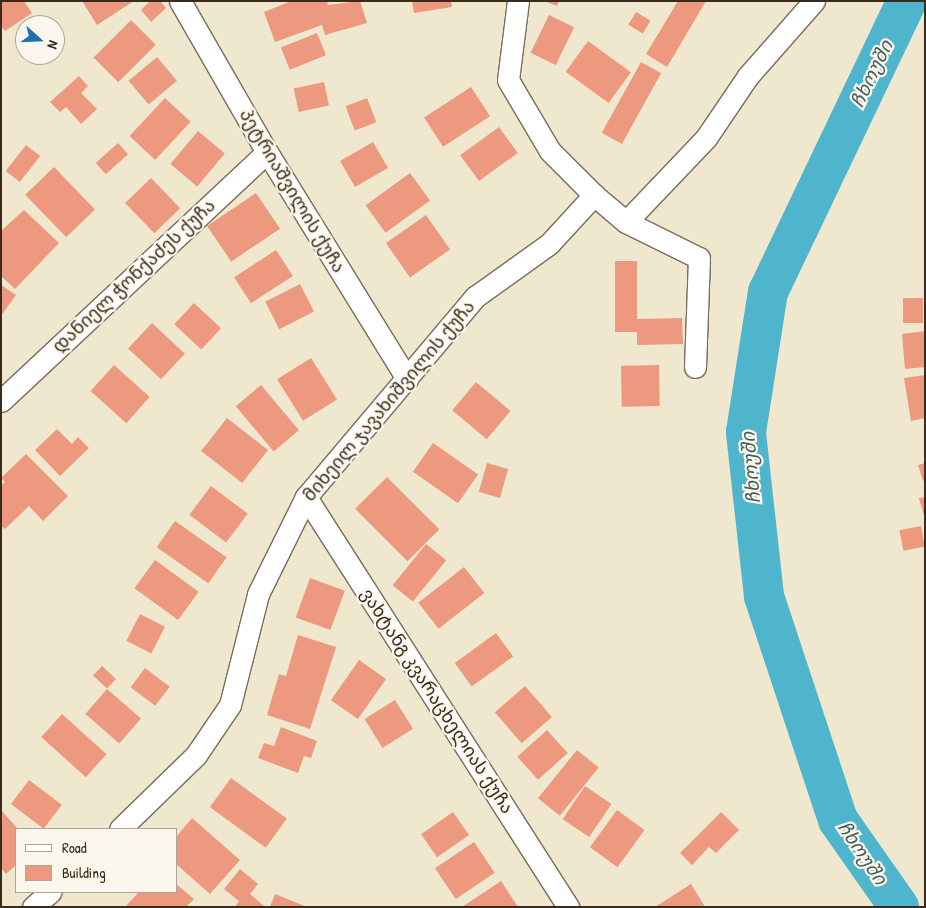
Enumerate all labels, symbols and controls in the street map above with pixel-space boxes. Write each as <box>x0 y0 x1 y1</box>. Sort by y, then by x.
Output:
north arrow <box>15 15 65 65</box>
water label: ჩხოუში <box>846 37 898 111</box>
text: N <box>43 38 64 52</box>
street label: პეტრიაშვილის ქუჩა <box>235 105 349 277</box>
street label: დანიელ ჭონქაძეს ქუჩა <box>48 195 220 357</box>
street label: მიხეილ ჯავახიშვილის ქუჩა <box>299 296 479 506</box>
water label: ჩხოუში <box>737 431 765 505</box>
street label: ვახტანგ კვარაცხელიას ქუჩა <box>356 584 518 818</box>
water label: ჩხოუში <box>832 817 892 889</box>
legend <box>15 828 178 893</box>
text: Road <box>62 837 87 858</box>
text: Building <box>62 862 106 883</box>

